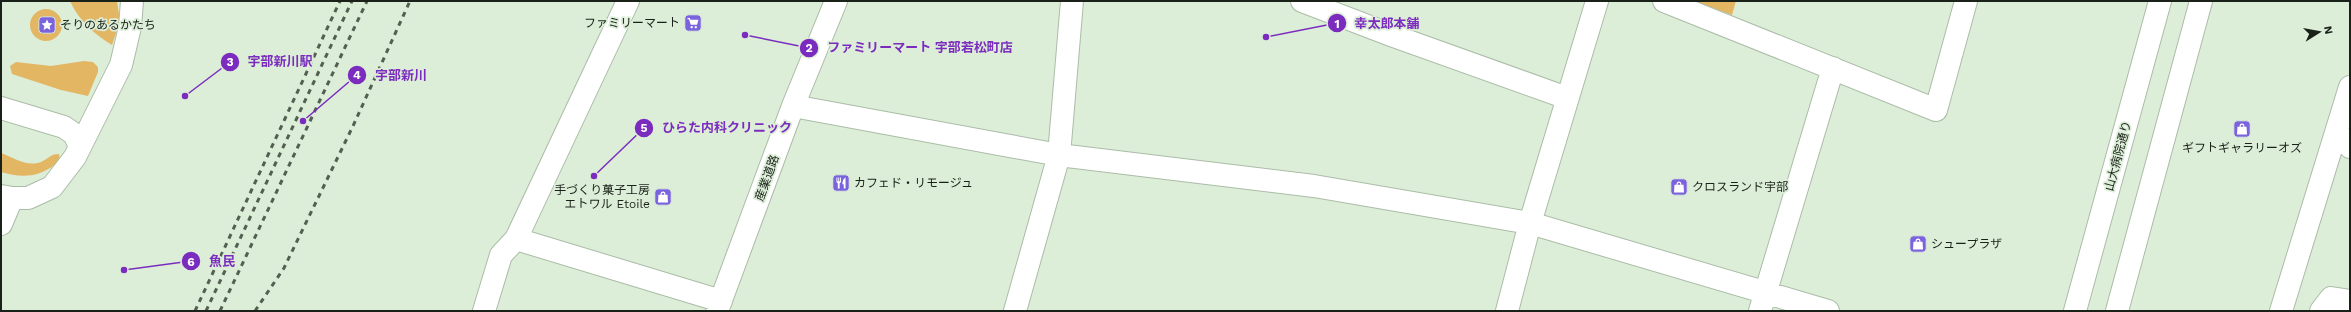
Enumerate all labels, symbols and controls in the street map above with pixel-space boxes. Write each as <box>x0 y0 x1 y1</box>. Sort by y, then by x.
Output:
callout: 幸太郎本舗 <box>1327 11 1428 36</box>
north arrow <box>2299 12 2339 52</box>
supermarket icon: ファミリーマート <box>683 13 703 33</box>
place icon: そりのあるかたち <box>37 15 57 35</box>
place label: ファミリーマート <box>584 16 680 30</box>
text: 幸太郎本舗 <box>1354 16 1420 31</box>
text: 1 <box>1334 17 1340 31</box>
place label: そりのあるかたち <box>60 18 156 32</box>
text: N <box>2321 25 2335 35</box>
callout: ファミリーマート 宇部若松町店 <box>799 35 1021 60</box>
text: ファミリーマート 宇部若松町店 <box>827 40 1013 55</box>
text: 2 <box>805 41 813 55</box>
callout: 宇部新川駅 <box>220 49 321 74</box>
text: 宇部新川駅 <box>247 54 313 69</box>
text: 3 <box>226 55 234 69</box>
callout: 宇部新川 <box>347 63 435 88</box>
text: 4 <box>353 68 361 82</box>
text: 宇部新川 <box>375 68 427 83</box>
callout: ひらた内科クリニック <box>634 115 800 140</box>
street label: 山大病院通り <box>2102 119 2134 193</box>
shop icon: ギフトギャラリーオズ <box>2232 119 2252 139</box>
text: ひらた内科クリニック <box>662 120 792 135</box>
text: 5 <box>641 121 648 135</box>
place label: ギフトギャラリーオズ <box>2182 141 2302 155</box>
street label: 産業道路 <box>752 153 782 203</box>
restaurant icon: カフェド・リモージュ <box>831 173 851 193</box>
place label: カフェド・リモージュ <box>854 176 973 190</box>
shop icon: クロスランド宇部 <box>1669 177 1689 197</box>
place label: クロスランド宇部 <box>1692 180 1788 194</box>
place label: 手づくり菓子工房 エトワル Etoile <box>554 183 650 211</box>
shop icon: 手づくり菓子工房 エトワル Etoile <box>653 187 673 207</box>
shop icon: シュープラザ <box>1908 234 1928 254</box>
place label: シュープラザ <box>1931 237 2002 251</box>
callout: 魚民 <box>181 249 243 274</box>
text: 魚民 <box>209 254 235 269</box>
text: 6 <box>187 255 195 269</box>

